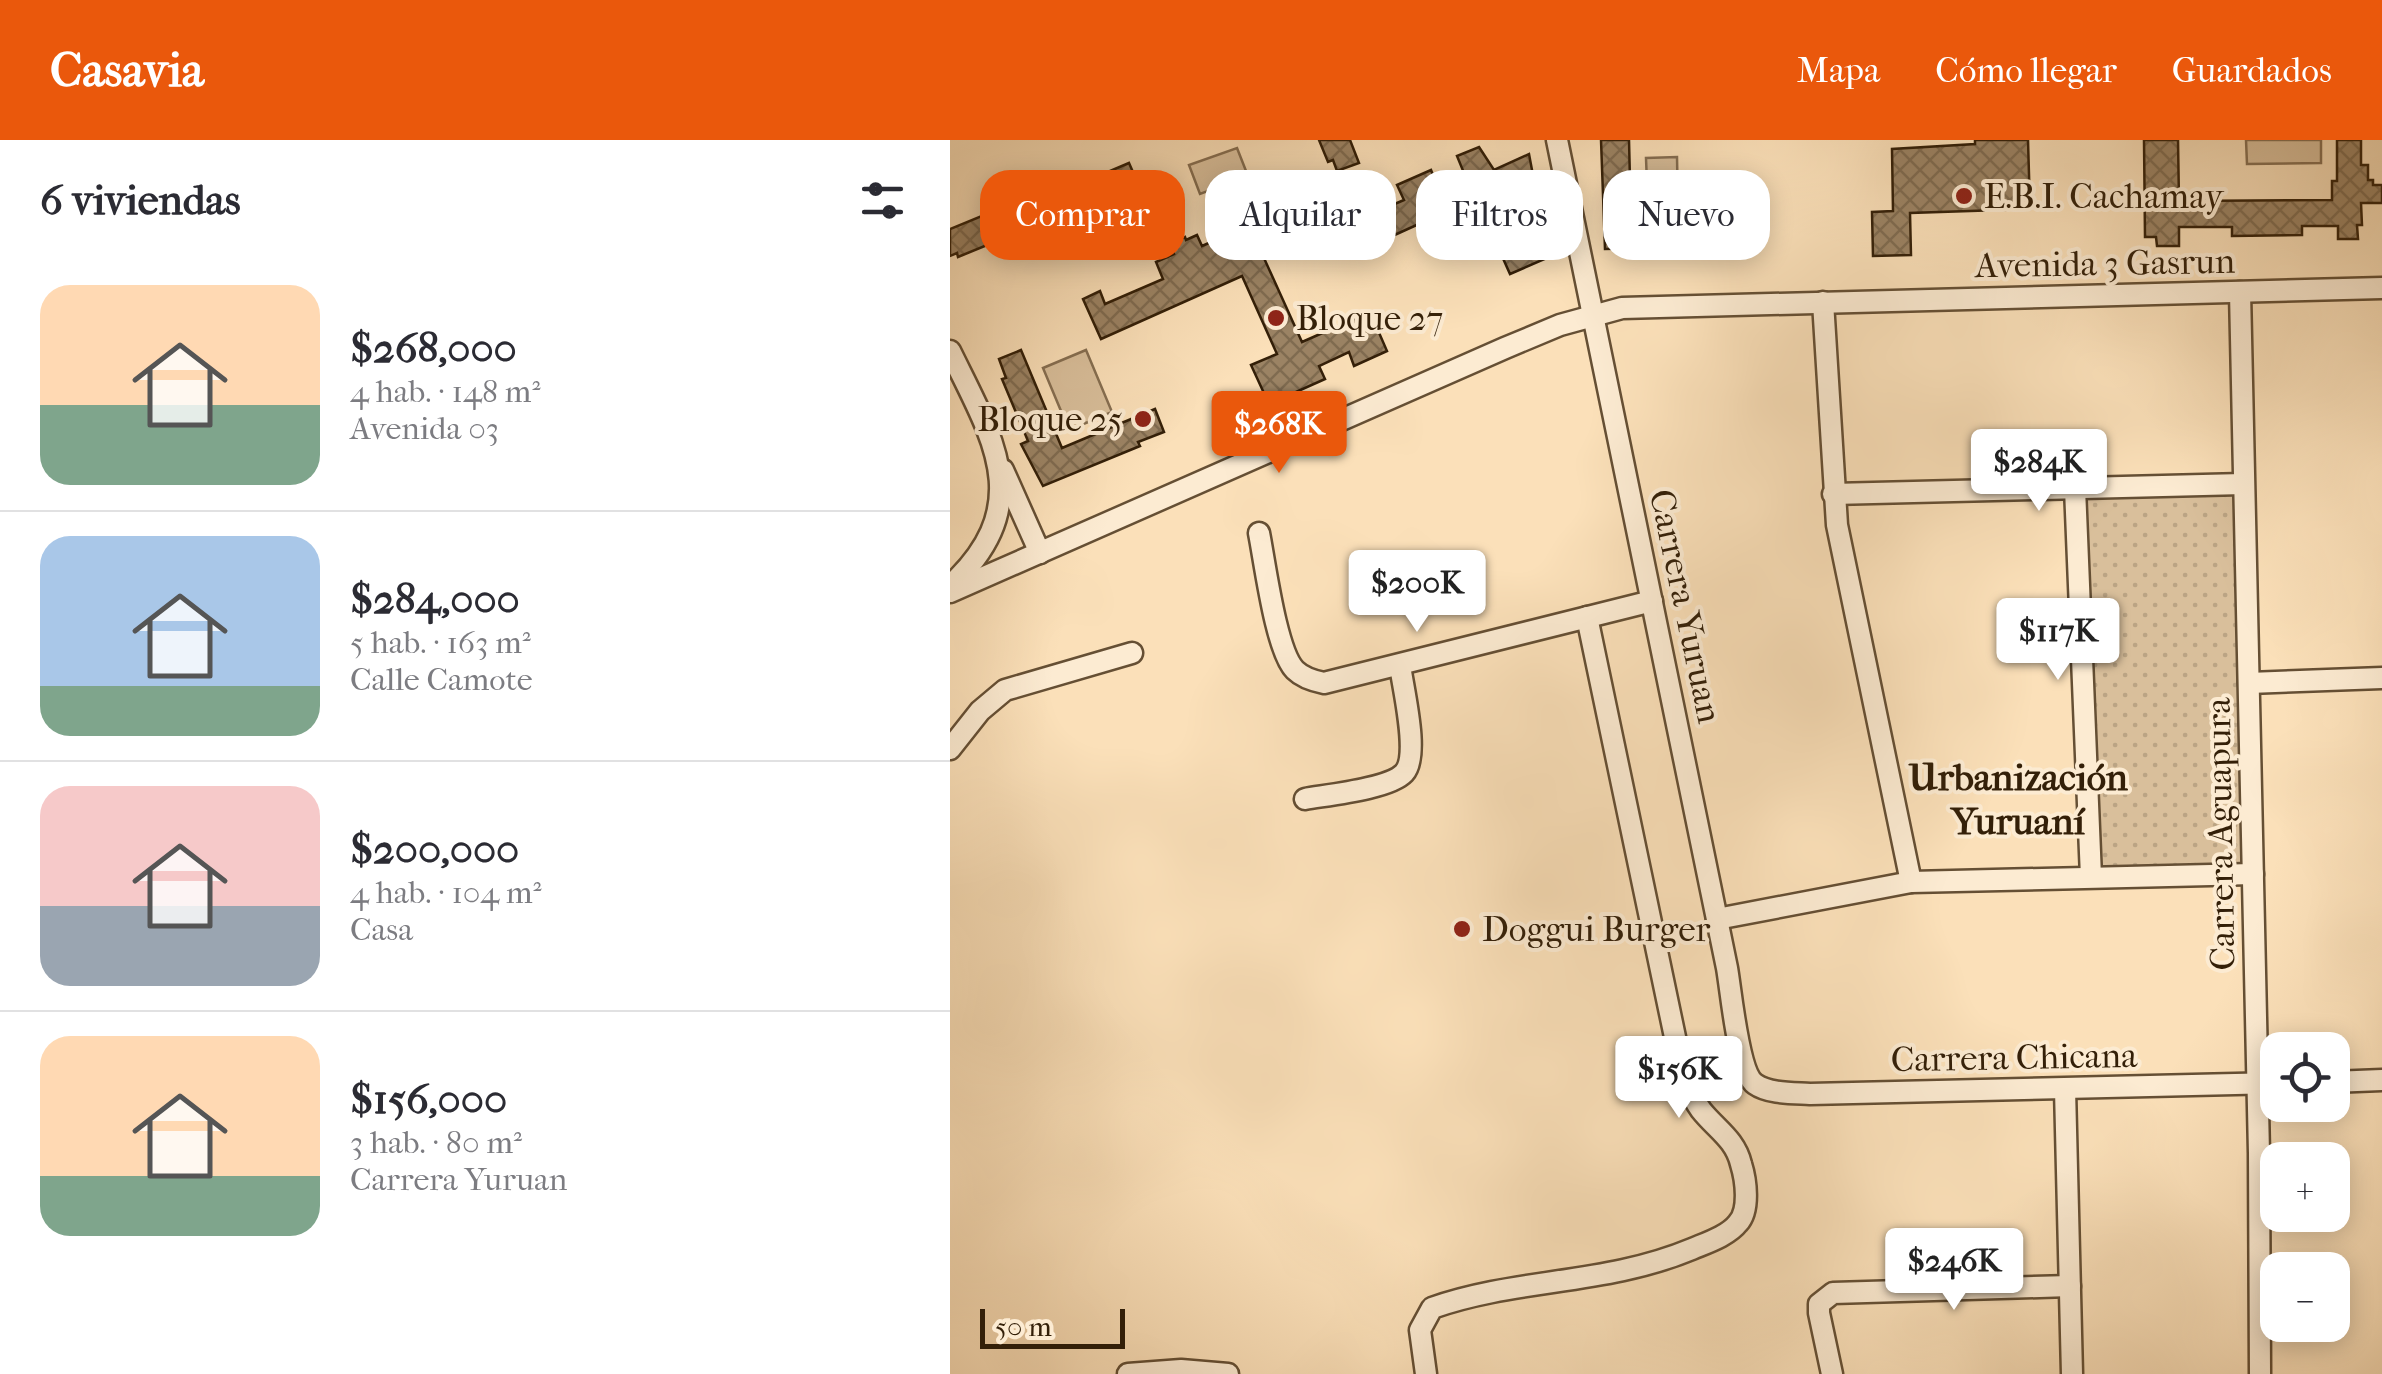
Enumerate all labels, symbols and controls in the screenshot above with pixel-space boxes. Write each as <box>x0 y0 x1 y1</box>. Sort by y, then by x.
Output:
text: Casavia <box>50 42 204 98</box>
text: Mapa <box>1797 50 1880 91</box>
text: Cómo llegar <box>1935 50 2117 91</box>
text: Guardados <box>2172 50 2332 91</box>
chip: Comprar <box>980 170 1185 260</box>
chip: Alquilar <box>1205 170 1396 260</box>
chip: Filtros <box>1416 170 1583 260</box>
chip: Nuevo <box>1603 170 1770 260</box>
icon: filters <box>855 173 910 228</box>
text: 6 viviendas <box>40 176 240 225</box>
place label: E.B.I. Cachamay <box>1984 176 2225 217</box>
marker: E.B.I. Cachamay <box>1953 185 1975 207</box>
street label: Avenida 3 Gasrun <box>1973 241 2235 286</box>
place label: Bloque 27 <box>1296 298 1443 339</box>
marker: Bloque 27 <box>1265 307 1287 329</box>
text: $268,000 <box>350 324 517 373</box>
icon: home <box>120 325 240 445</box>
text: 4 hab. · 148 m² <box>350 373 540 410</box>
pin: $268K <box>1209 391 1349 476</box>
place label: Bloque 25 <box>977 399 1123 440</box>
text: $268K <box>1234 405 1324 442</box>
marker: Bloque 25 <box>1132 408 1154 430</box>
text: Avenida 03 <box>350 410 499 447</box>
pin: $284K <box>1969 429 2109 514</box>
text: $284K <box>1993 443 2085 480</box>
street label: Carrera Yuruan <box>1641 486 1730 727</box>
pin: $200K <box>1347 550 1487 635</box>
text: $200K <box>1371 564 1463 601</box>
text: $284,000 <box>350 575 520 624</box>
icon: home <box>120 576 240 696</box>
pin: $117K <box>1988 598 2128 683</box>
text: $117K <box>2018 612 2098 649</box>
text: 5 hab. · 163 m² <box>350 624 531 661</box>
text: Calle Camote <box>350 661 533 698</box>
street label: Carrera Aguapura <box>2198 696 2243 971</box>
district label: Urbanización Yuruaní <box>1908 755 2129 844</box>
text: $200,000 <box>350 825 519 874</box>
icon: home <box>120 826 240 946</box>
text: 4 hab. · 104 m² <box>350 874 542 911</box>
place label: Doggui Burger <box>1482 909 1710 950</box>
text: Casa <box>350 911 413 948</box>
marker: Doggui Burger <box>1451 918 1473 940</box>
map controls <box>2260 1032 2350 1342</box>
button: locate <box>2260 1032 2350 1122</box>
street label: Carrera Chicana <box>1890 1035 2138 1080</box>
pin: $156K <box>1609 1036 1749 1121</box>
text: $156K <box>1637 1050 1721 1087</box>
text: $156,000 <box>350 1075 507 1124</box>
icon: home <box>120 1076 240 1196</box>
text: 3 hab. · 80 m² <box>350 1124 522 1161</box>
button: + <box>2260 1142 2350 1232</box>
text: Carrera Yuruan <box>350 1161 567 1198</box>
pin: $246K <box>1884 1228 2024 1313</box>
text: $246K <box>1907 1242 2001 1279</box>
button: − <box>2260 1252 2350 1342</box>
scale bar <box>980 1304 1125 1348</box>
text: 50 m <box>995 1310 1052 1343</box>

